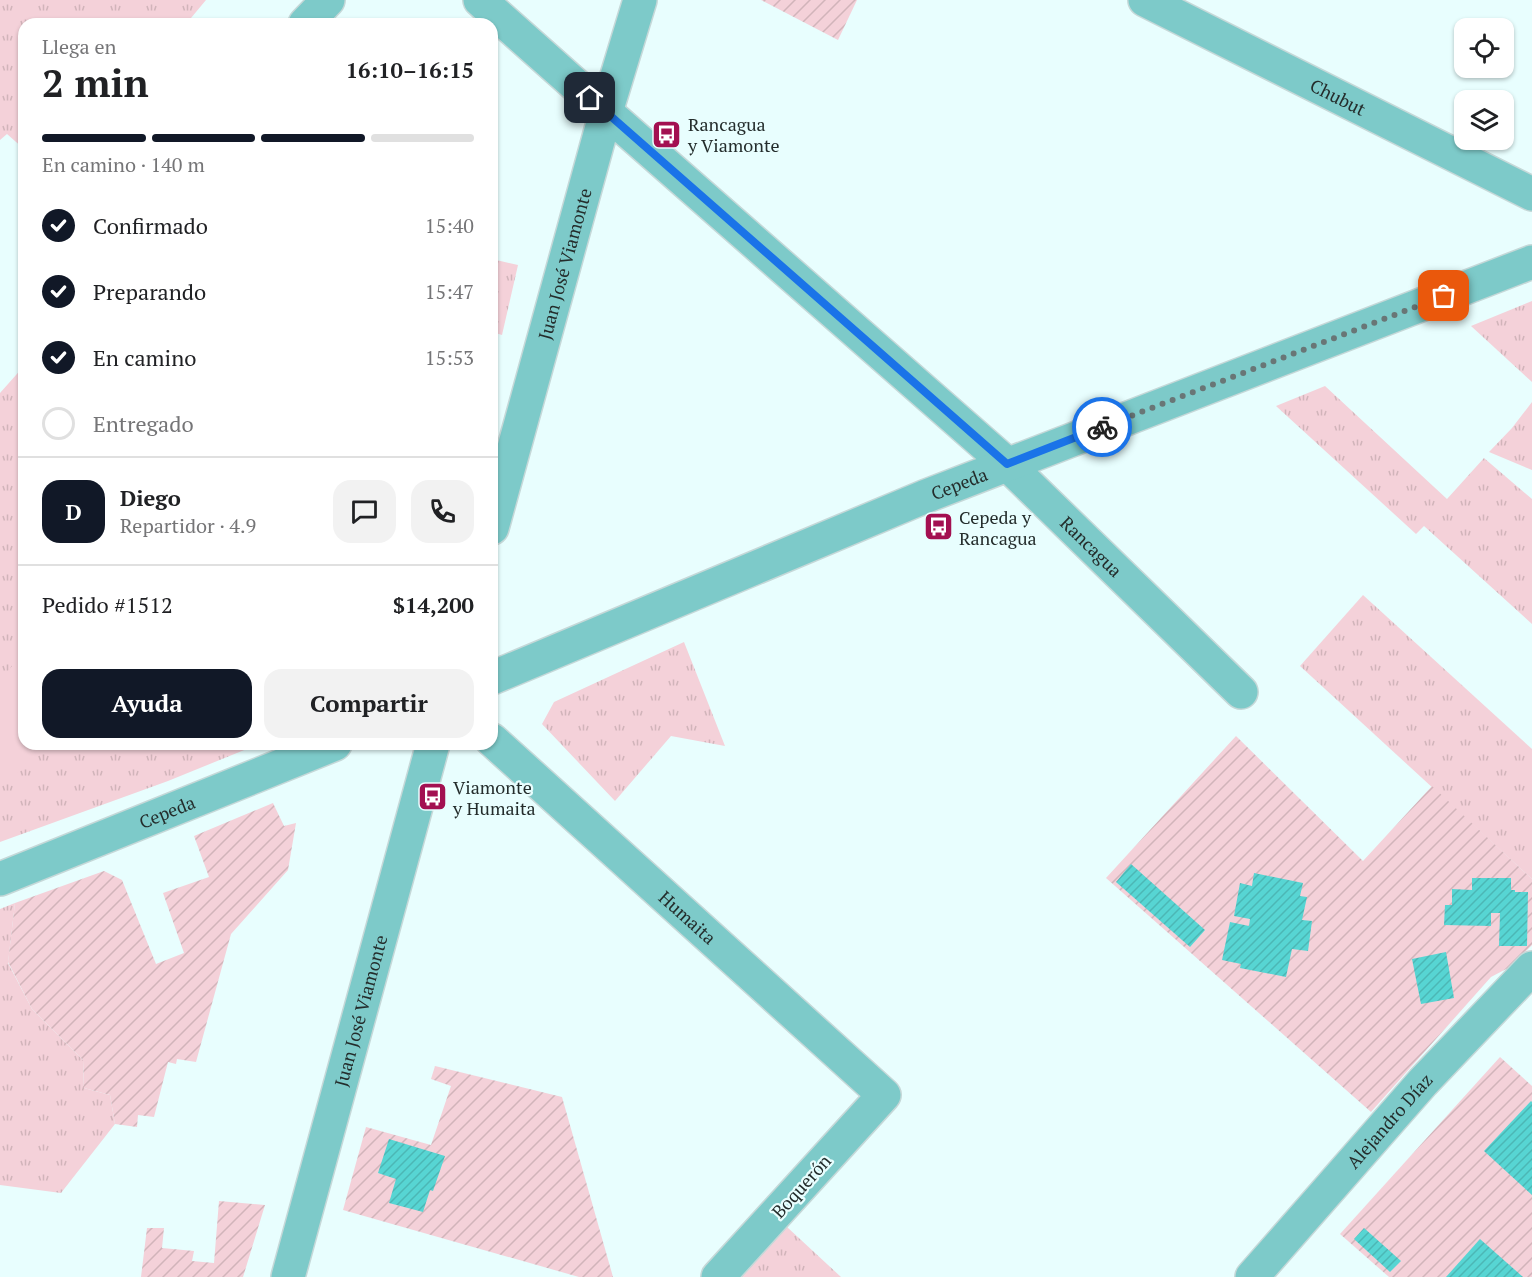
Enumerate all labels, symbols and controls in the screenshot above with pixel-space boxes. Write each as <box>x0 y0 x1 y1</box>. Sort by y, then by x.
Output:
map controls <box>1454 18 1514 150</box>
button: locate <box>1454 18 1514 78</box>
text: Llega en <box>42 33 116 60</box>
text: 16:10–16:15 <box>346 55 474 84</box>
text: 2 min <box>42 56 149 108</box>
pin <box>564 72 615 123</box>
street label: Chubut <box>1306 73 1370 121</box>
icon: home <box>573 81 606 114</box>
button: layers <box>1454 90 1514 150</box>
place label: Rancagua y Viamonte <box>687 112 780 157</box>
bus stop icon: Rancagua y Viamonte <box>651 118 683 150</box>
text: En camino · 140 m <box>42 151 205 178</box>
street label: Juan José Viamonte <box>532 185 597 342</box>
icon: check <box>42 209 75 242</box>
text: Confirmado <box>93 211 208 240</box>
text: 15:40 <box>425 212 474 239</box>
pin <box>1418 270 1469 321</box>
icon: check <box>42 275 75 308</box>
text: Preparando <box>93 277 206 306</box>
text: 15:47 <box>425 278 474 305</box>
icon: bag <box>1427 279 1460 312</box>
icon: check <box>42 341 75 374</box>
text: En camino <box>93 343 196 372</box>
text: 15:53 <box>425 344 474 371</box>
courier <box>1072 397 1132 457</box>
text: Entregado <box>93 409 194 438</box>
icon: bike <box>1086 411 1119 444</box>
street label: Cepeda <box>927 462 991 505</box>
button: chat <box>333 480 396 543</box>
button: phone <box>411 480 474 543</box>
text: Diego <box>120 483 181 512</box>
text: D <box>65 497 82 526</box>
place label: Cepeda y Rancagua <box>959 505 1037 550</box>
bus stop icon: Cepeda y Rancagua <box>922 511 954 543</box>
street label: Rancagua <box>1055 511 1128 582</box>
text: Repartidor · 4.9 <box>120 512 256 539</box>
text: Pedido #1512 <box>42 590 173 619</box>
text: $14,200 <box>393 590 474 619</box>
button: Ayuda <box>42 669 252 738</box>
button: Compartir <box>264 669 474 738</box>
place label: Viamonte y Humaita <box>452 775 536 820</box>
bus stop icon: Viamonte y Humaita <box>416 781 448 813</box>
street label: Cepeda <box>135 790 199 834</box>
street label: Humaita <box>654 885 721 949</box>
street label: Juan José Viamonte <box>328 932 393 1089</box>
street label: Alejandro Díaz <box>1341 1068 1437 1173</box>
street label: Boquerón <box>766 1149 836 1223</box>

